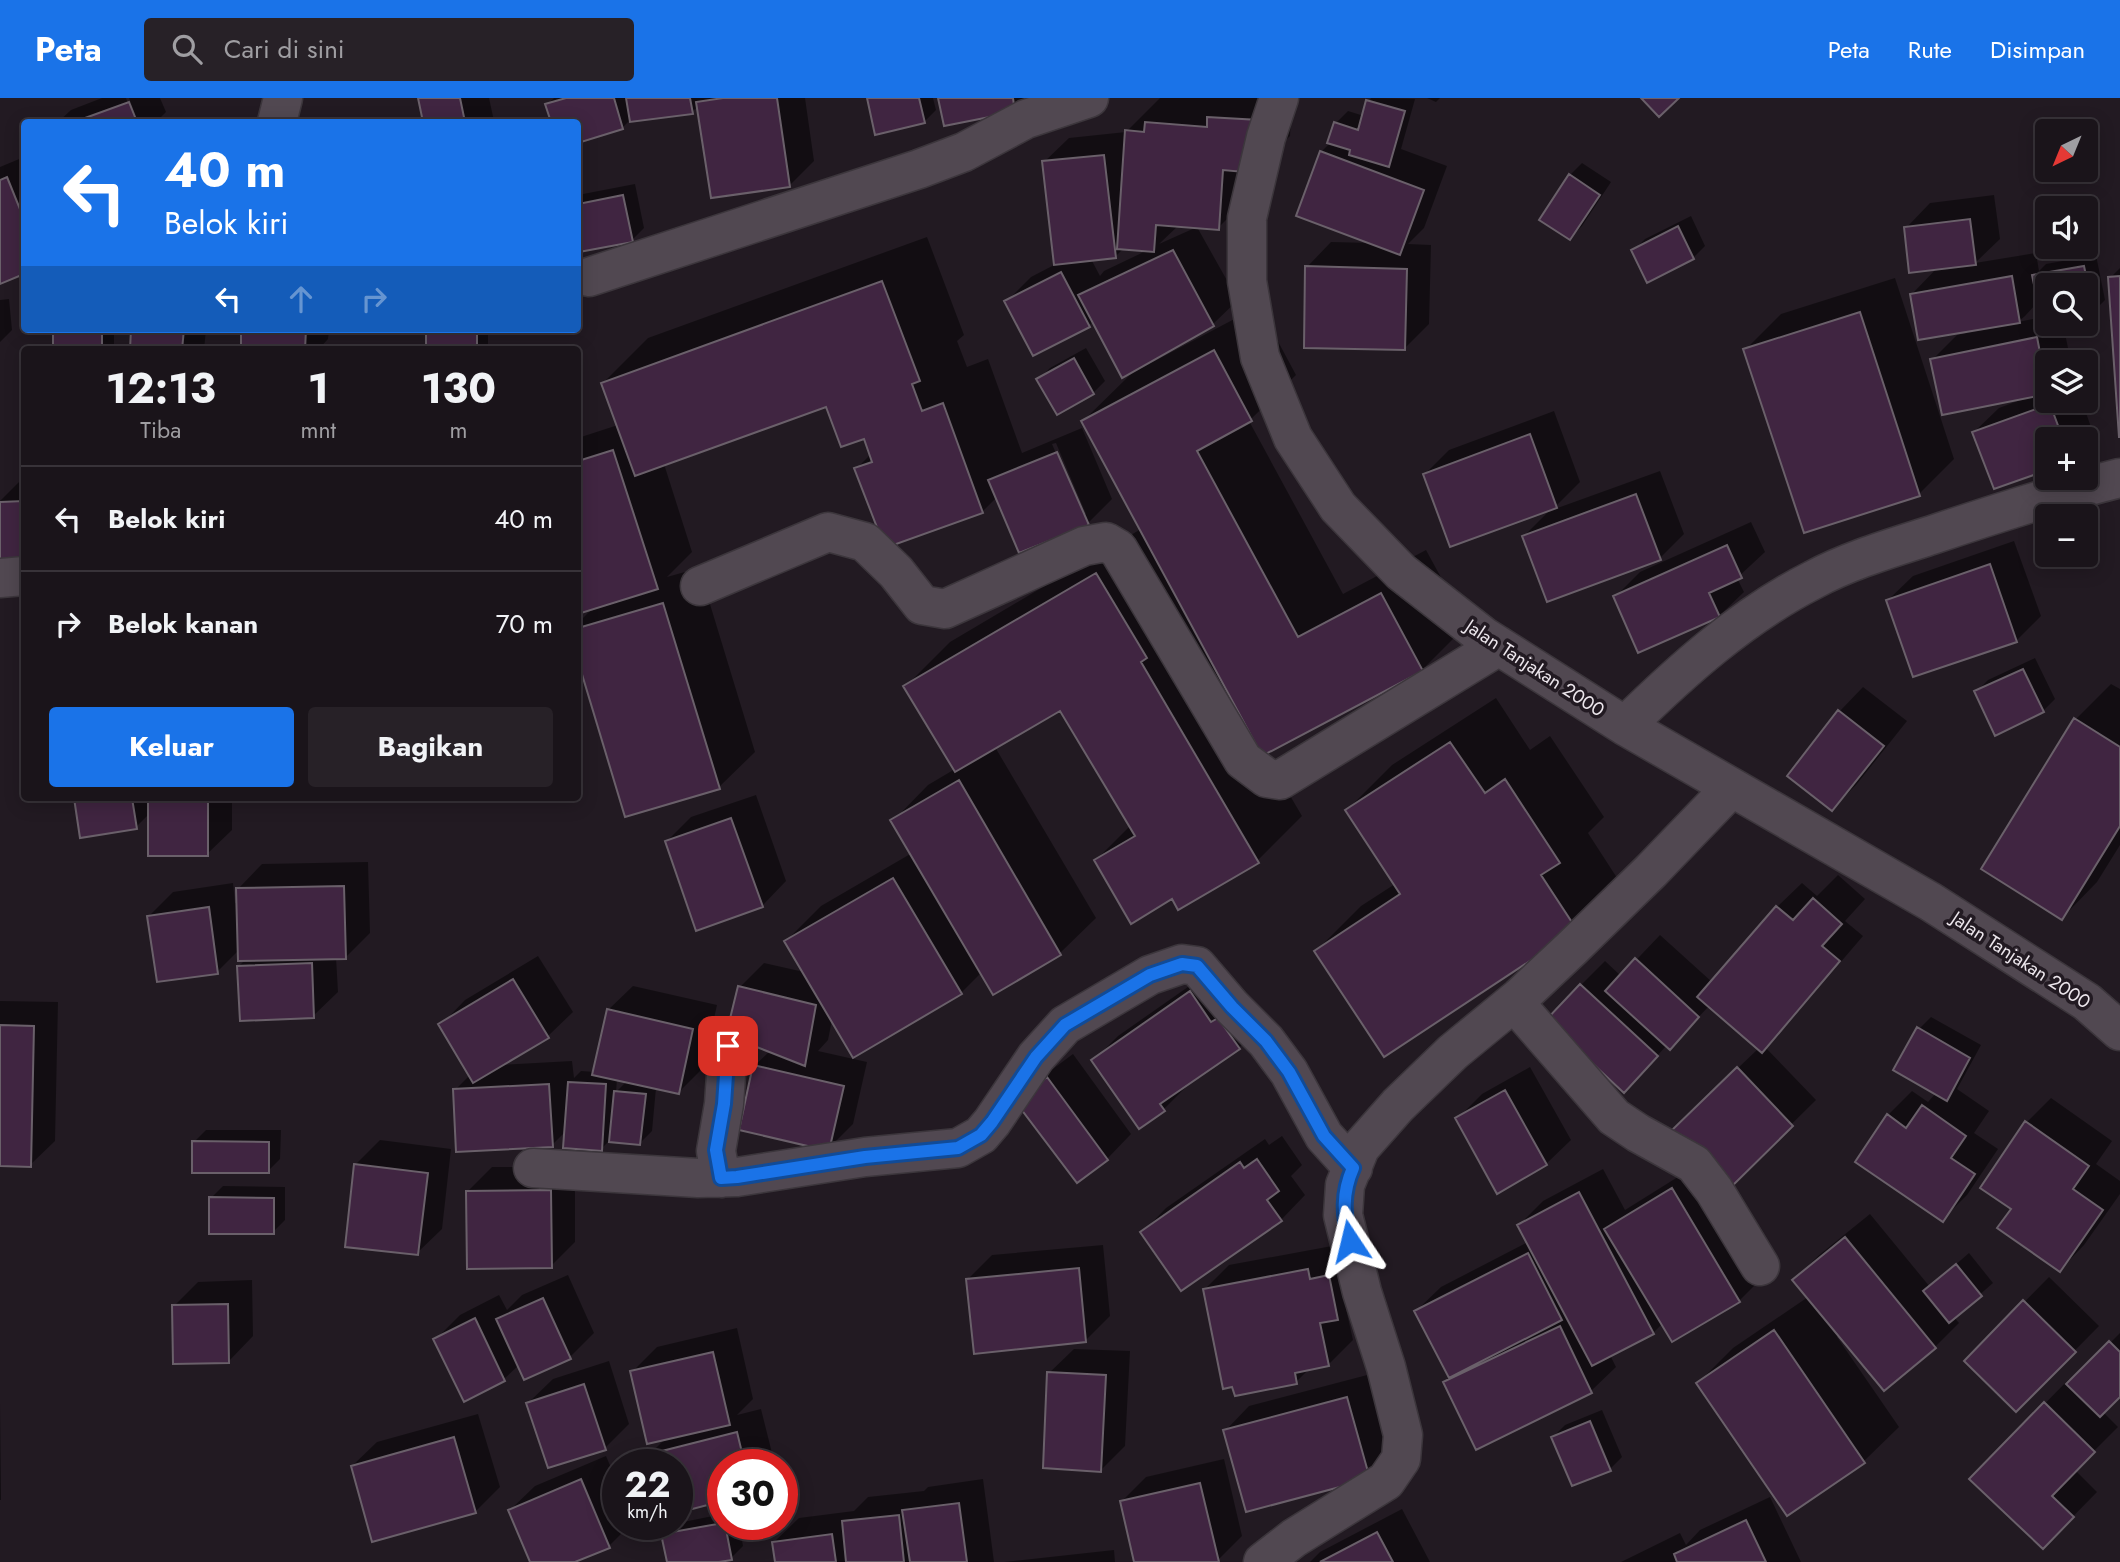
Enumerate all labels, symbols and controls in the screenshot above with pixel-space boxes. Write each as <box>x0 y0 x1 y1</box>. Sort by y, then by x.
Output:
search box <box>144 18 634 81</box>
text: Peta <box>35 26 102 73</box>
icon: search <box>168 30 206 68</box>
text: Cari di sini <box>224 30 345 68</box>
text: Peta <box>1828 32 1870 67</box>
text: Rute <box>1908 32 1952 67</box>
text: Disimpan <box>1990 32 2085 67</box>
north arrow <box>2035 119 2098 182</box>
map controls <box>2035 119 2098 567</box>
text: 40 m <box>164 135 286 205</box>
icon: left <box>49 147 140 238</box>
button: sound <box>2035 196 2098 259</box>
text: Belok kiri <box>164 200 289 246</box>
button: search <box>2035 273 2098 336</box>
icon: left <box>209 280 247 318</box>
icon: ahead <box>282 280 320 318</box>
icon: right <box>355 280 393 318</box>
button: layers <box>2035 350 2098 413</box>
text: 12:13 <box>106 358 216 419</box>
text: 1 <box>308 358 329 419</box>
text: 130 <box>421 358 496 419</box>
text: Tiba <box>140 413 181 447</box>
text: mnt <box>301 413 336 447</box>
text: m <box>450 413 468 447</box>
button: + <box>2035 427 2098 490</box>
icon: left <box>49 500 87 538</box>
text: Belok kiri <box>108 500 225 538</box>
text: 40 m <box>494 500 553 538</box>
button: − <box>2035 504 2098 567</box>
icon: right <box>49 605 87 643</box>
text: Belok kanan <box>108 605 258 643</box>
text: 70 m <box>496 605 553 643</box>
street label: Jalan Tanjakan 2000 <box>1458 611 1610 723</box>
button: Keluar <box>49 707 294 787</box>
button: Bagikan <box>308 707 553 787</box>
street label: Jalan Tanjakan 2000 <box>1944 903 2096 1015</box>
pin <box>698 1016 758 1076</box>
icon: arrive <box>709 1027 747 1065</box>
position arrow <box>1313 1204 1387 1278</box>
speed limit sign: 30 <box>707 1449 798 1540</box>
text: 22 <box>625 1460 670 1510</box>
text: km/h <box>627 1499 668 1525</box>

